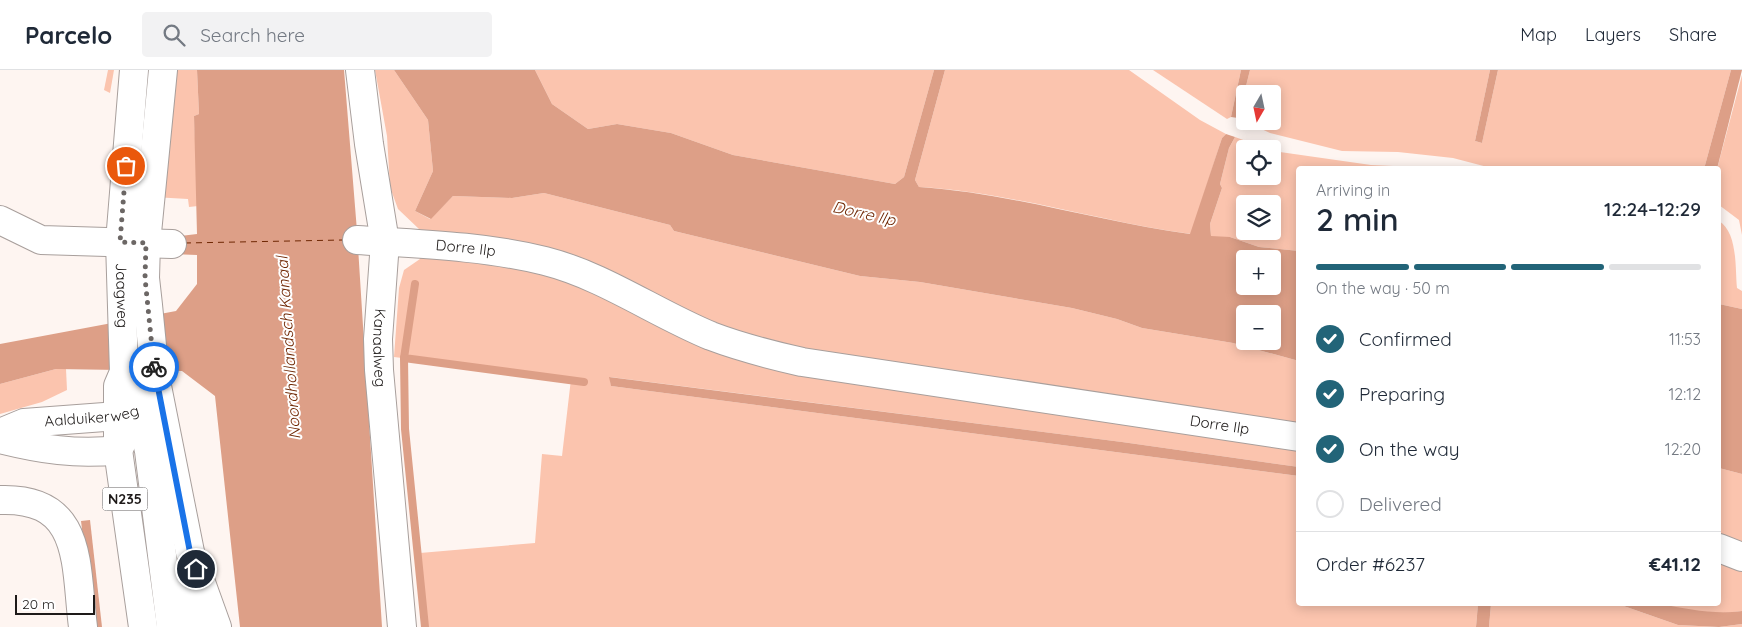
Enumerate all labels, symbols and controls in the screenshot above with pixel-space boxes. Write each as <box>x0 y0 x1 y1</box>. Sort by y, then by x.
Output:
search box <box>142 12 492 57</box>
text: Parcelo <box>25 20 112 50</box>
icon: search <box>160 21 188 49</box>
text: Search here <box>200 23 305 47</box>
text: Map <box>1520 23 1557 46</box>
text: Layers <box>1585 23 1641 46</box>
text: Share <box>1669 23 1717 46</box>
north arrow <box>1236 85 1281 130</box>
map controls <box>1236 85 1281 350</box>
button: locate <box>1236 140 1281 185</box>
pin <box>105 145 147 187</box>
icon: bag <box>112 152 140 180</box>
text: Arriving in <box>1316 180 1390 200</box>
button: layers <box>1236 195 1281 240</box>
water label: Dorre Ilp <box>831 196 899 230</box>
text: 12:24–12:29 <box>1604 197 1701 221</box>
text: 2 min <box>1316 199 1399 239</box>
street label: Dorre Ilp <box>435 235 497 260</box>
button: + <box>1236 250 1281 295</box>
water label: Noordhollandsch Kanaal <box>271 253 304 440</box>
street label: Jaagweg <box>112 262 133 328</box>
text: On the way · 50 m <box>1316 278 1450 298</box>
button: − <box>1236 305 1281 350</box>
street label: Kanaalweg <box>369 308 390 388</box>
icon: check <box>1316 325 1344 353</box>
text: Confirmed <box>1359 327 1452 351</box>
text: 11:53 <box>1669 329 1701 349</box>
courier <box>129 342 179 392</box>
icon: bike <box>140 353 168 381</box>
icon: check <box>1316 380 1344 408</box>
text: Preparing <box>1359 382 1445 406</box>
text: 12:12 <box>1668 384 1701 404</box>
street label: Aalduikerweg <box>44 401 141 430</box>
street label: Dorre Ilp <box>1189 411 1251 438</box>
icon: check <box>1316 435 1344 463</box>
text: On the way <box>1359 437 1460 461</box>
text: 12:20 <box>1665 439 1701 459</box>
road number: N235 <box>102 488 148 510</box>
text: Delivered <box>1359 492 1442 516</box>
pin <box>175 548 217 590</box>
text: Order #6237 <box>1316 552 1425 576</box>
text: €41.12 <box>1649 552 1701 576</box>
icon: home <box>182 555 210 583</box>
scale bar <box>15 592 95 615</box>
text: 20 m <box>22 595 55 613</box>

